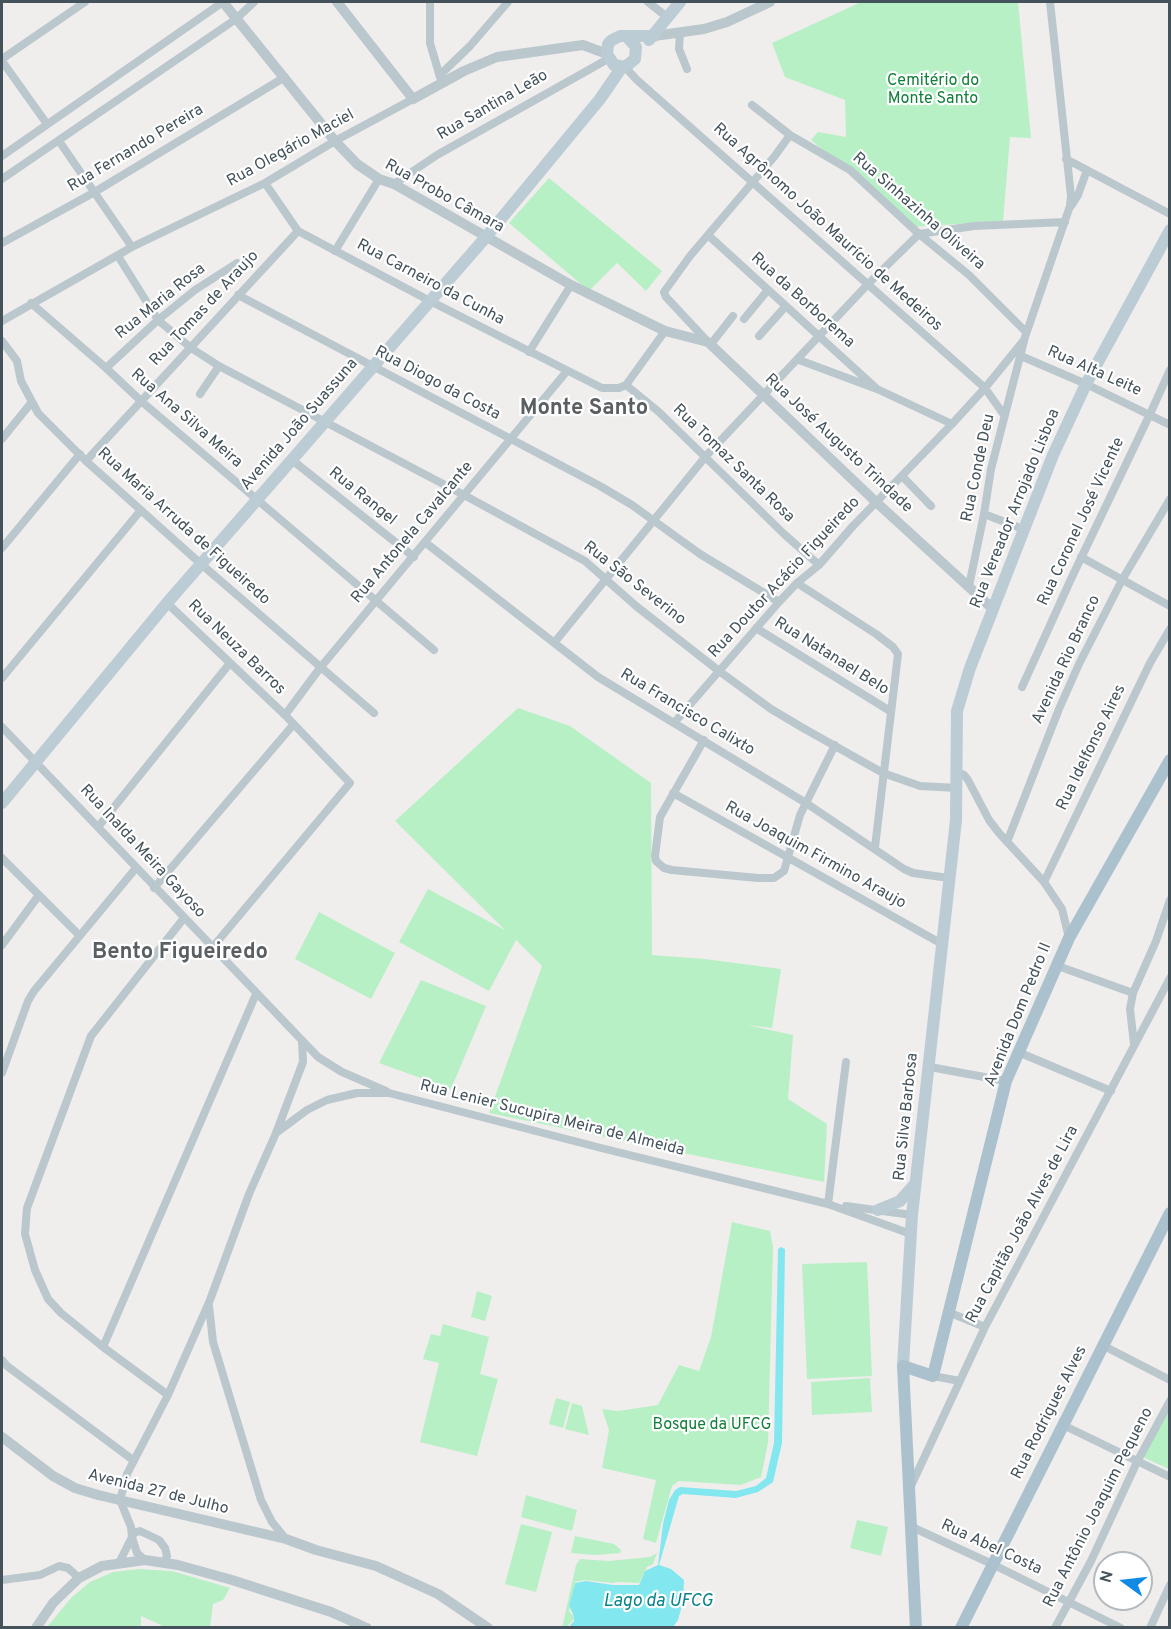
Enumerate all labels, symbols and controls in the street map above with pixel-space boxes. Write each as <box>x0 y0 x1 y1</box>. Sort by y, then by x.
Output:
street label: Rua Santina Leão <box>434 67 552 145</box>
park label: Cemitério do Monte Santo <box>887 72 979 110</box>
street label: Rua Fernando Pereira <box>65 101 207 197</box>
street label: Rua Olegário Maciel <box>224 106 358 192</box>
street label: Rua Agrônomo João Maurício de Medeiros <box>708 120 946 336</box>
street label: Rua Sinhazinha Oliveira <box>848 149 988 275</box>
street label: Rua Probo Câmara <box>381 156 507 238</box>
street label: Rua Carneiro da Cunha <box>353 236 507 330</box>
street label: Rua Tomas de Araujo <box>147 247 263 371</box>
street label: Rua da Borborema <box>746 249 858 353</box>
street label: Rua Maria Rosa <box>112 260 210 344</box>
street label: Rua Diogo da Costa <box>371 343 503 425</box>
street label: Rua Alta Leite <box>1044 343 1144 401</box>
street label: Avenida João Suassuna <box>237 355 363 495</box>
street label: Rua Ana Silva Meira <box>126 365 246 473</box>
street label: Rua José Augusto Trindade <box>760 370 916 518</box>
district label: Monte Santo <box>520 397 648 423</box>
street label: Rua Tomaz Santa Rosa <box>668 401 798 527</box>
street label: Rua Vereador Arrojado Lisboa <box>967 406 1065 612</box>
street label: Rua Conde Deu <box>958 412 1000 524</box>
street label: Rua Coronel José Vicente <box>1035 435 1129 609</box>
street label: Rua Maria Arruda de Figueiredo <box>93 444 273 610</box>
street label: Rua Antonela Cavalcante <box>348 458 478 608</box>
street label: Rua Rangel <box>324 464 400 530</box>
street label: Rua Doutor Acácio Figueiredo <box>705 493 865 663</box>
street label: Rua São Severino <box>579 538 689 630</box>
street label: Avenida Rio Branco <box>1029 593 1105 727</box>
street label: Rua Neuza Barros <box>183 596 289 700</box>
street label: Rua Natanael Belo <box>770 614 892 700</box>
street label: Rua Francisco Calixto <box>616 665 758 761</box>
street label: Rua Idelfonso Aires <box>1053 682 1131 814</box>
street label: Rua Inalda Meira Gayoso <box>75 781 209 923</box>
street label: Rua Joaquim Firmino Araujo <box>721 798 909 914</box>
street label: Avenida Dom Pedro II <box>981 940 1057 1090</box>
district label: Bento Figueiredo <box>92 941 268 967</box>
street label: Rua Silva Barbosa <box>891 1052 923 1182</box>
street label: Rua Lenier Sucupira Meira de Almeida <box>418 1077 686 1161</box>
street label: Rua Capitão João Alves de Lira <box>963 1123 1083 1327</box>
street label: Rua Rodrigues Alves <box>1008 1343 1092 1483</box>
street label: Rua Antônio Joaquim Pequeno <box>1040 1405 1158 1611</box>
park label: Bosque da UFCG <box>653 1416 771 1436</box>
street label: Avenida 27 de Julho <box>86 1466 230 1520</box>
street label: Rua Abel Costa <box>937 1516 1045 1580</box>
north arrow <box>1093 1551 1153 1611</box>
text: N <box>1096 1569 1119 1585</box>
water label: Lago da UFCG <box>603 1591 713 1613</box>

